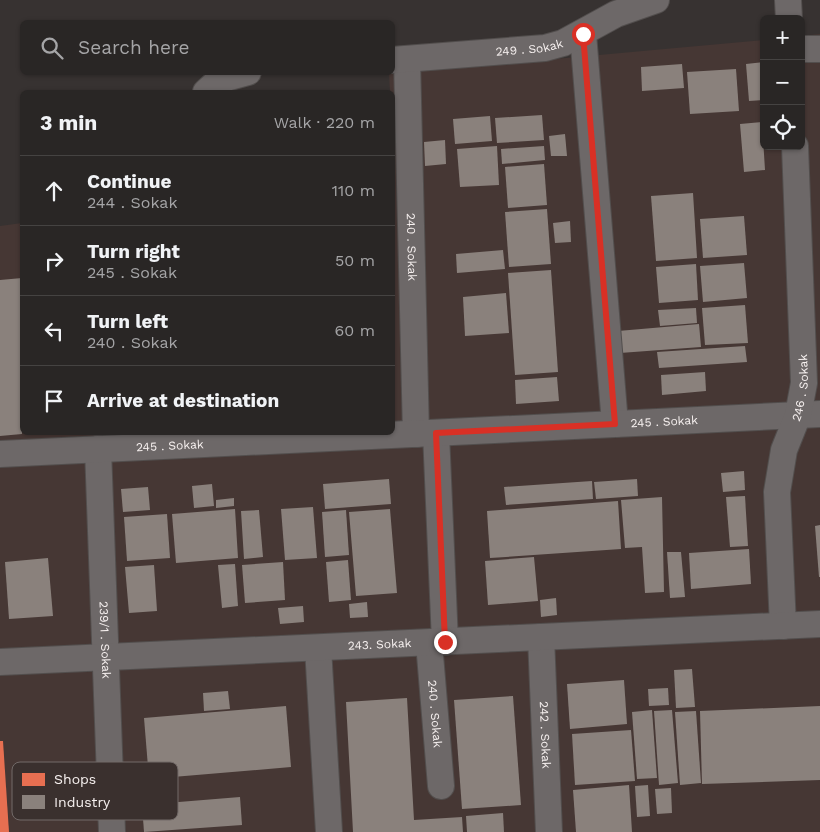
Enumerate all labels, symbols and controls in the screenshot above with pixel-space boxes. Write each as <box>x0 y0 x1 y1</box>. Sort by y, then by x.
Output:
map controls <box>760 15 805 150</box>
button: + <box>760 15 805 60</box>
search box <box>20 20 395 75</box>
route start <box>572 23 595 46</box>
icon: search <box>38 34 66 62</box>
text: Search here <box>78 36 189 59</box>
street label: 249 . Sokak <box>495 36 565 59</box>
button: − <box>760 60 805 105</box>
button: locate <box>760 105 805 150</box>
text: 3 min <box>40 110 97 135</box>
text: Walk · 220 m <box>274 113 375 132</box>
text: Continue <box>87 170 171 193</box>
icon: ahead <box>40 177 68 205</box>
text: 110 m <box>332 181 375 200</box>
text: 244 . Sokak <box>87 193 177 212</box>
street label: 240 . Sokak <box>404 213 419 281</box>
text: Turn right <box>87 240 180 263</box>
icon: right <box>40 247 68 275</box>
text: 50 m <box>335 251 375 270</box>
text: 245 . Sokak <box>87 263 177 282</box>
text: Turn left <box>87 310 168 333</box>
icon: left <box>40 317 68 345</box>
text: 60 m <box>335 321 375 340</box>
text: 240 . Sokak <box>87 333 178 352</box>
street label: 246 . Sokak <box>789 354 811 423</box>
icon: arrive <box>40 387 68 415</box>
text: Arrive at destination <box>87 389 279 412</box>
street label: 245 . Sokak <box>630 413 698 430</box>
street label: 245 . Sokak <box>136 437 204 454</box>
street label: 239/1 . Sokak <box>97 601 113 679</box>
route end <box>434 631 457 654</box>
street label: 243. Sokak <box>348 636 412 653</box>
street label: 240 . Sokak <box>425 679 445 748</box>
street label: 242 . Sokak <box>537 701 553 769</box>
legend <box>12 762 178 820</box>
text: Shops <box>54 771 96 787</box>
text: Industry <box>54 794 111 810</box>

